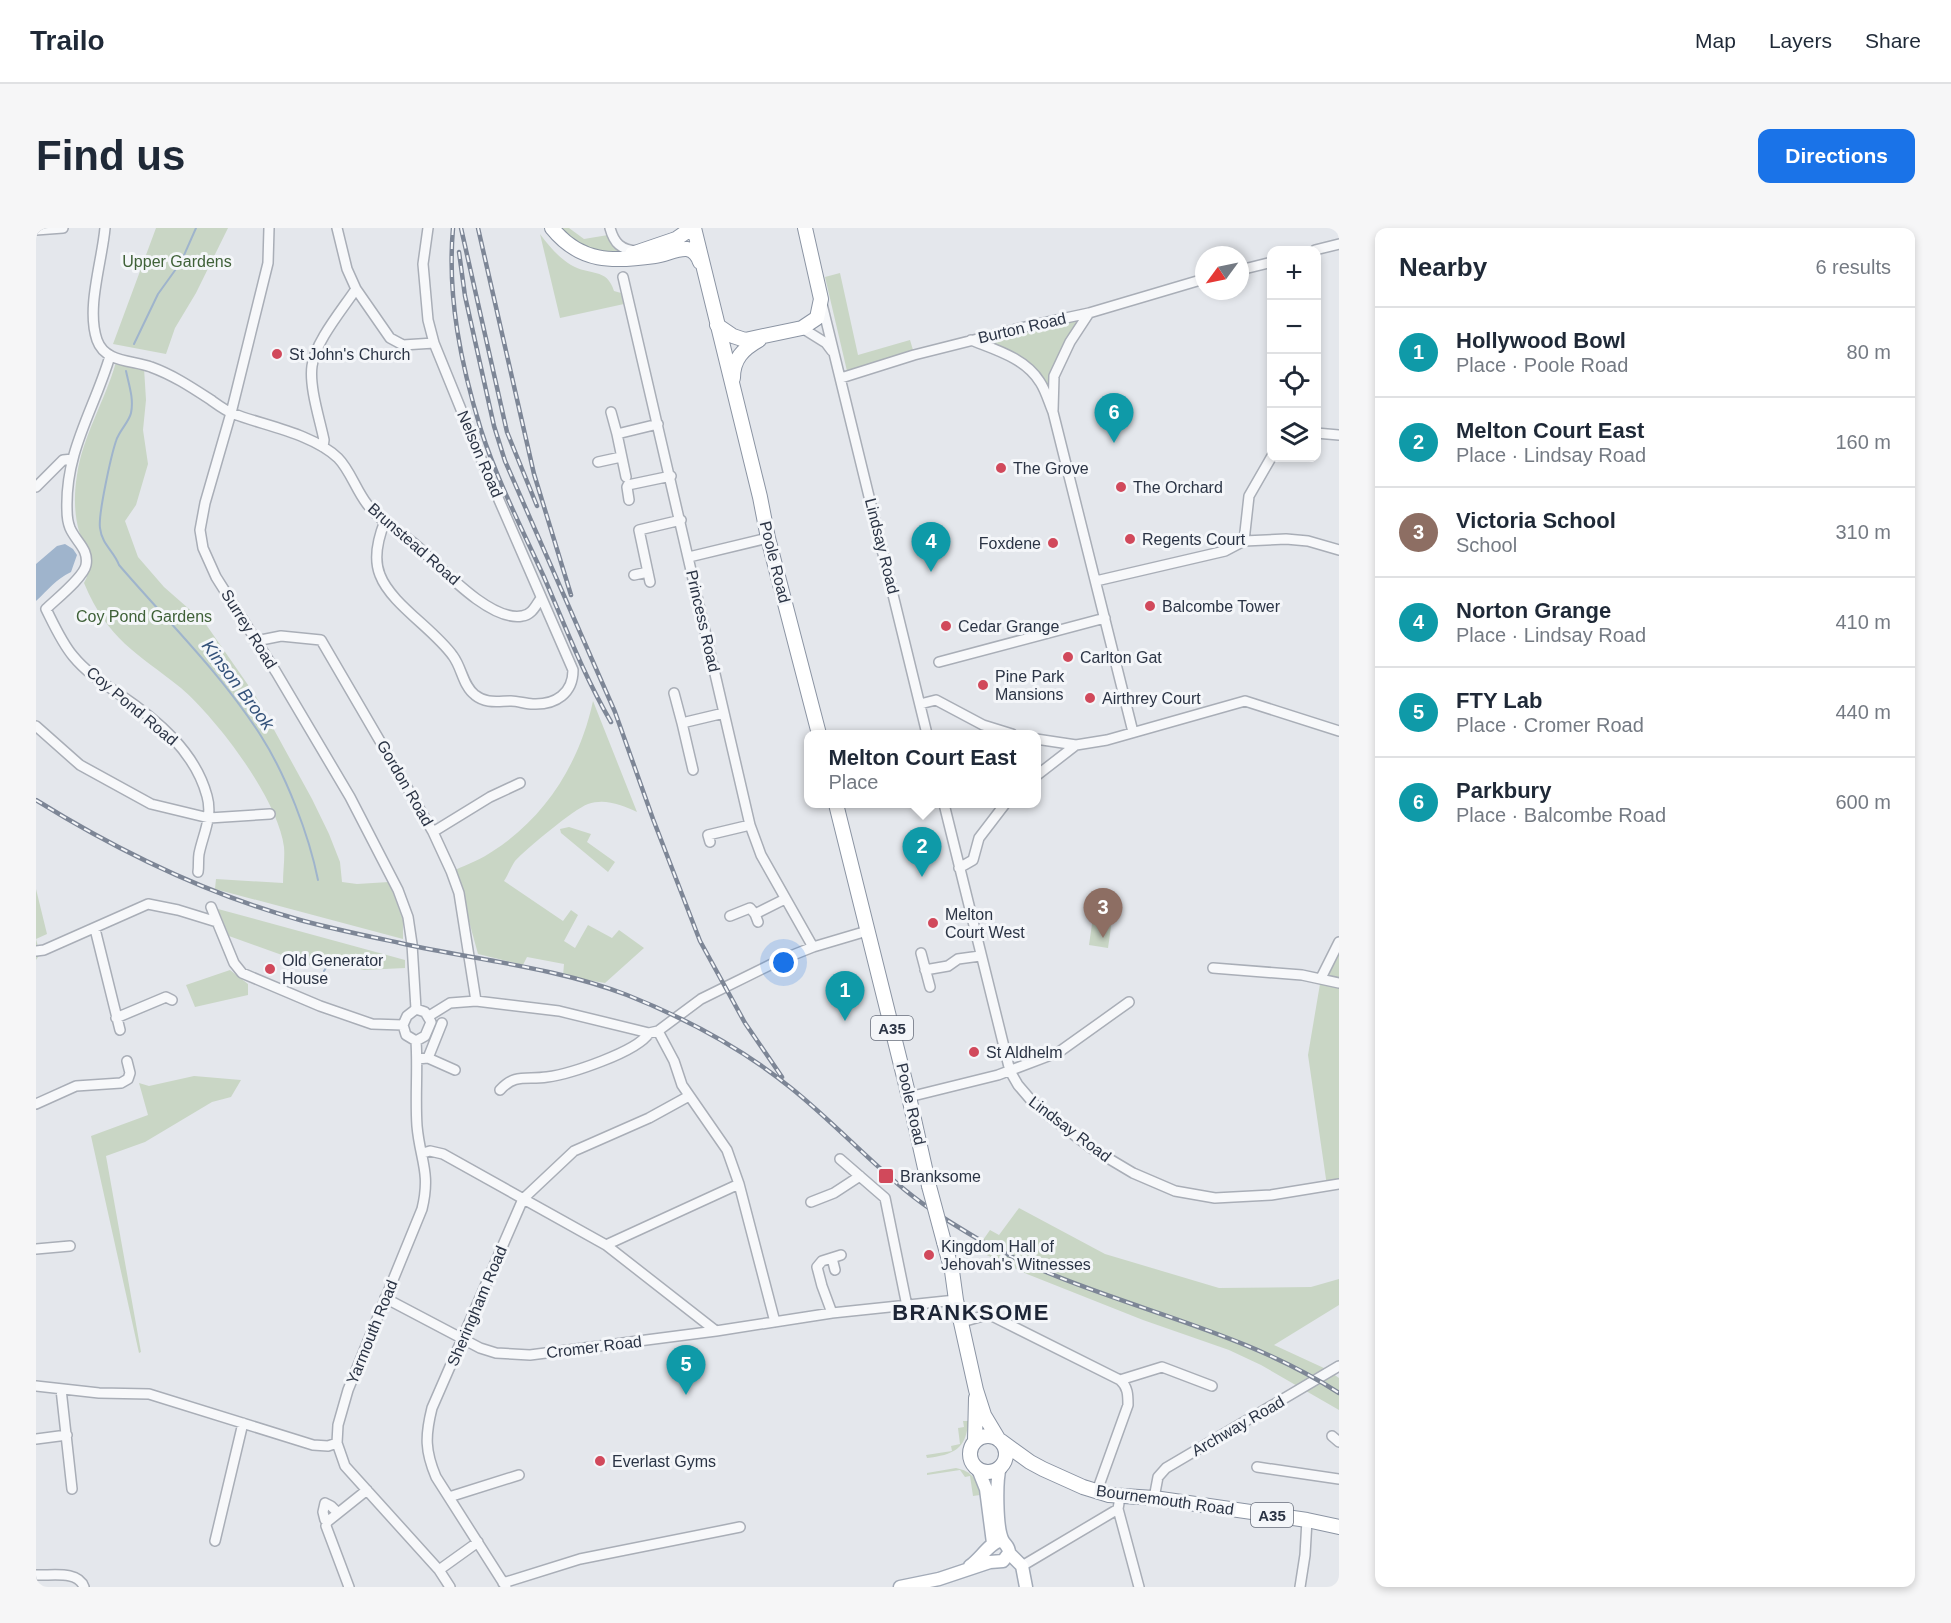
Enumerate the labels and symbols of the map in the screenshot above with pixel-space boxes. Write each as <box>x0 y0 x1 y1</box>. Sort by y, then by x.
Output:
north arrow <box>1195 246 1249 300</box>
park label: Upper Gardens <box>122 253 232 270</box>
street label: Burton Road <box>976 310 1068 346</box>
place label: St John's Church <box>289 346 410 363</box>
marker: St John's Church <box>270 347 284 361</box>
pin: 6 <box>1094 394 1134 443</box>
street label: Nelson Road <box>454 408 506 500</box>
place label: The Grove <box>1013 460 1089 477</box>
marker: The Grove <box>994 461 1008 475</box>
place label: The Orchard <box>1133 479 1223 496</box>
marker: The Orchard <box>1114 480 1128 494</box>
street label: Lindsay Road <box>862 496 902 596</box>
street label: Brunstead Road <box>365 500 463 588</box>
street label: Poole Road <box>757 519 793 605</box>
pin: 4 <box>912 522 950 572</box>
place label: Regents Court <box>1142 531 1246 548</box>
marker: Regents Court <box>1123 532 1137 546</box>
place label: Foxdene <box>979 535 1041 552</box>
marker: Foxdene <box>1046 536 1060 550</box>
street label: Princess Road <box>683 568 723 674</box>
street label: Surrey Road <box>218 586 280 672</box>
place label: Balcombe Tower <box>1162 598 1281 615</box>
marker: Balcombe Tower <box>1143 599 1157 613</box>
park label: Coy Pond Gardens <box>76 608 212 625</box>
place label: Cedar Grange <box>958 618 1059 635</box>
marker: Cedar Grange <box>939 619 953 633</box>
water label: Kinson Brook <box>198 636 279 735</box>
place label: Carlton Gat <box>1080 649 1162 666</box>
marker: Carlton Gat <box>1061 650 1075 664</box>
street label: Coy Pond Road <box>83 663 181 749</box>
place label: Pine Park Mansions <box>995 668 1065 703</box>
marker: Pine Park Mansions <box>976 678 990 692</box>
place label: Airthrey Court <box>1102 690 1201 707</box>
marker: Airthrey Court <box>1083 691 1097 705</box>
street label: Gordon Road <box>374 737 436 829</box>
pin: 2 <box>902 828 942 877</box>
pin: 3 <box>1084 888 1122 938</box>
place label: Melton Court West <box>945 906 1025 941</box>
marker: Melton Court West <box>926 916 940 930</box>
your location <box>769 948 798 977</box>
place label: Old Generator House <box>282 952 384 987</box>
marker: Old Generator House <box>263 962 277 976</box>
pin: 1 <box>826 972 864 1021</box>
road number: A35 <box>871 1016 913 1040</box>
place label: St Aldhelm <box>986 1044 1062 1061</box>
marker: St Aldhelm <box>967 1045 981 1059</box>
street label: Poole Road <box>893 1061 929 1147</box>
street label: Lindsay Road <box>1026 1093 1114 1165</box>
marker: Branksome <box>877 1167 895 1185</box>
place label: Branksome <box>900 1168 981 1185</box>
place label: Kingdom Hall of Jehovah's Witnesses <box>941 1238 1091 1273</box>
street label: Sheringham Road <box>444 1243 510 1369</box>
marker: Kingdom Hall of Jehovah's Witnesses <box>922 1248 936 1262</box>
street label: Yarmouth Road <box>343 1277 401 1387</box>
district label: BRANKSOME <box>892 1300 1050 1325</box>
street label: Cromer Road <box>545 1333 643 1361</box>
pin: 5 <box>666 1346 706 1395</box>
street label: Archway Road <box>1189 1393 1287 1459</box>
place label: Everlast Gyms <box>612 1453 716 1470</box>
marker: Everlast Gyms <box>593 1454 607 1468</box>
street label: Bournemouth Road <box>1095 1482 1235 1518</box>
road number: A35 <box>1251 1503 1293 1527</box>

